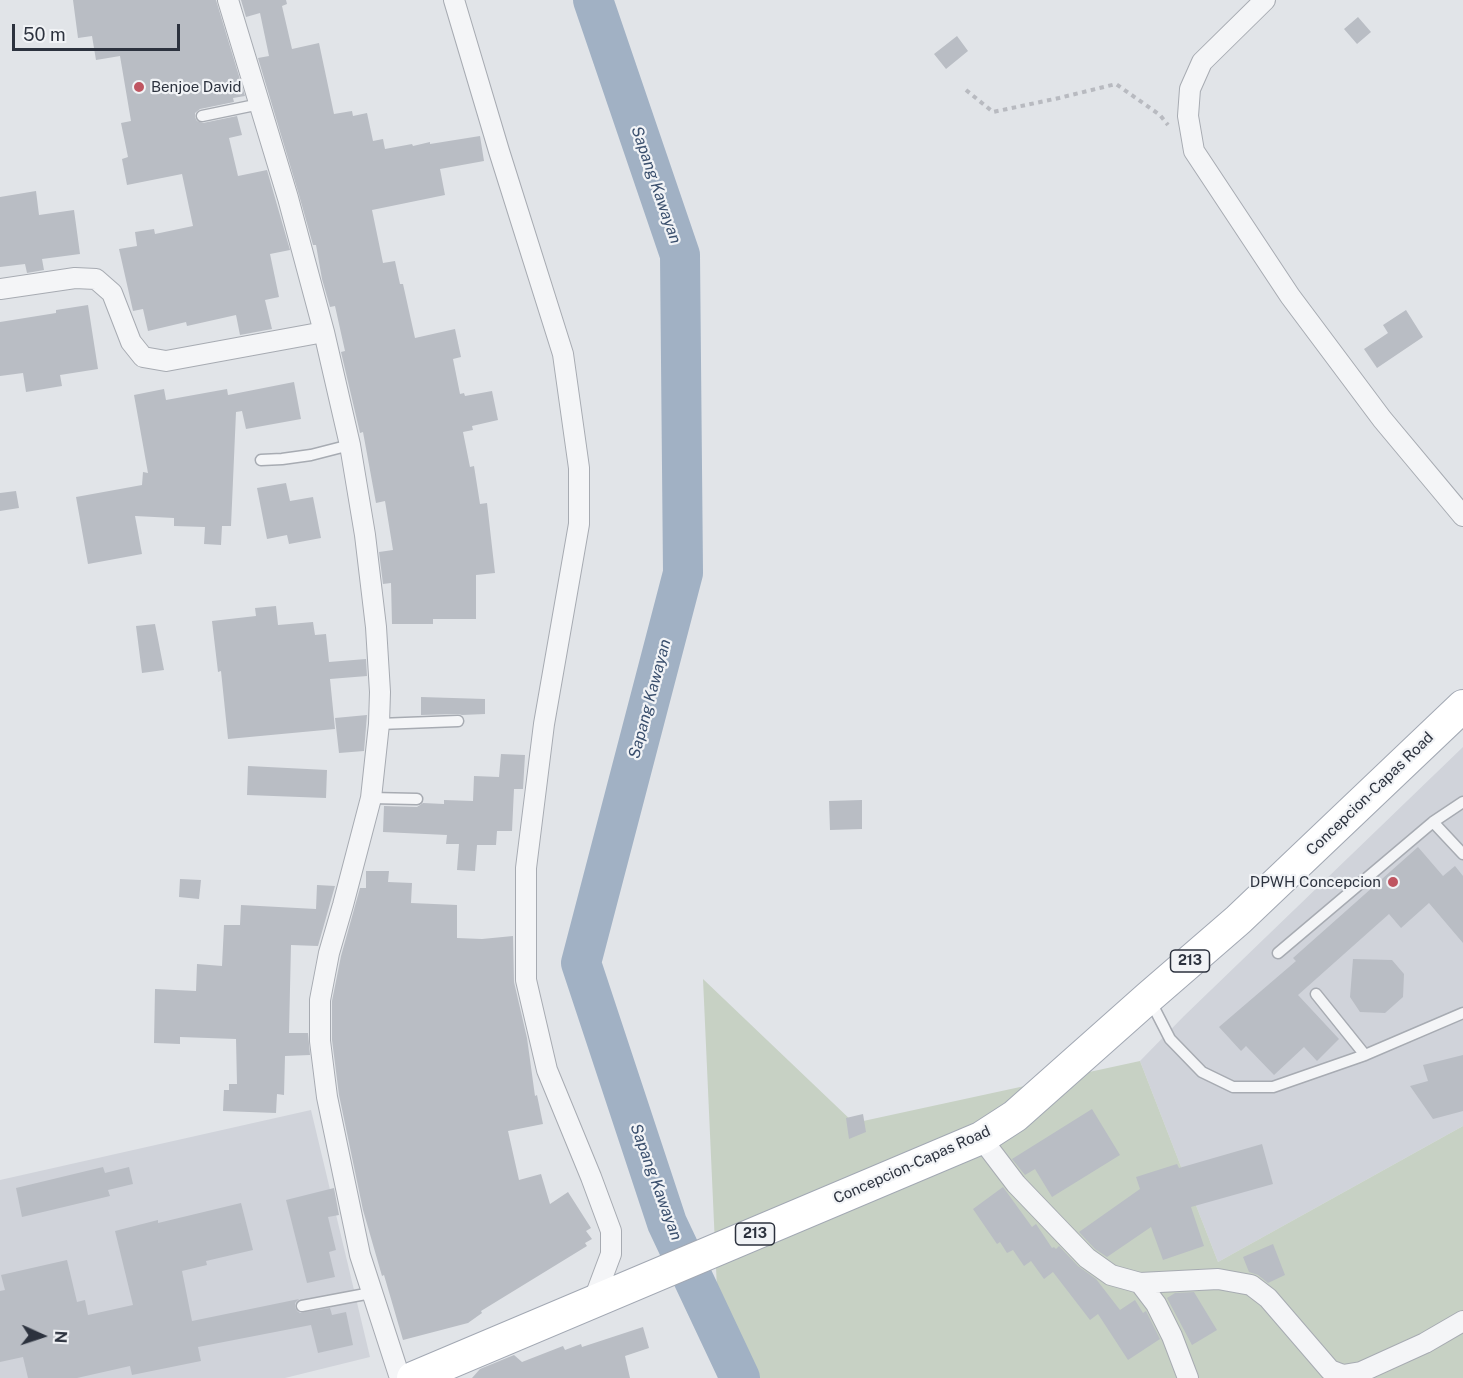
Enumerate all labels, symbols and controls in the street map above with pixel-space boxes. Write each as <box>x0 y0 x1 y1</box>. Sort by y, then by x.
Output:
scale bar <box>15 12 183 50</box>
text: 50 m <box>23 24 66 45</box>
place label: Benjoe David <box>151 78 241 96</box>
marker: Benjoe David <box>132 80 146 94</box>
water label: Sapang Kawayan <box>627 124 685 246</box>
water label: Sapang Kawayan <box>625 637 675 761</box>
street label: Concepcion-Capas Road <box>1303 729 1437 859</box>
place label: DPWH Concepcion <box>1250 873 1381 891</box>
marker: DPWH Concepcion <box>1386 875 1400 889</box>
road number: 213 <box>1170 950 1210 972</box>
water label: Sapang Kawayan <box>626 1121 686 1243</box>
street label: Concepcion-Capas Road <box>831 1122 993 1208</box>
road number: 213 <box>736 1223 774 1245</box>
north arrow <box>12 1306 72 1366</box>
text: N <box>51 1330 70 1344</box>

